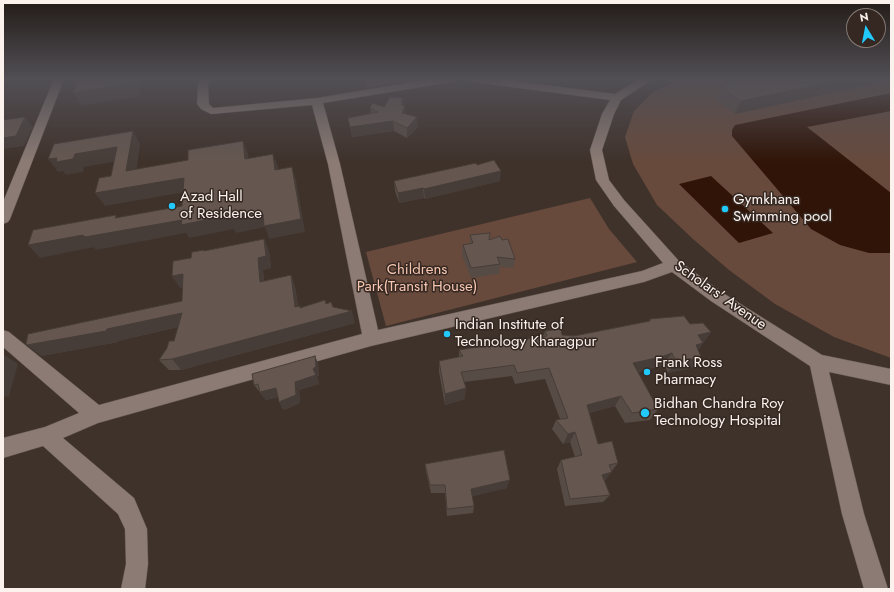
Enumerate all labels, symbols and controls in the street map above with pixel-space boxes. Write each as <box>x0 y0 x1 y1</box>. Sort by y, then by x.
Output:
north arrow <box>846 8 886 48</box>
text: N <box>858 9 870 26</box>
place label: Azad Hall of Residence <box>180 188 262 223</box>
place label: Gymkhana Swimming pool <box>733 191 832 226</box>
marker: Azad Hall of Residence <box>167 201 177 211</box>
marker: Gymkhana Swimming pool <box>720 204 730 214</box>
street label: Scholars' Avenue <box>670 258 770 334</box>
park label: Childrens Park(Transit House) <box>357 261 477 296</box>
place label: Indian Institute of Technology Kharagpur <box>455 316 597 351</box>
marker: Indian Institute of Technology Kharagpur <box>442 329 452 339</box>
place label: Frank Ross Pharmacy <box>655 354 722 389</box>
marker: Frank Ross Pharmacy <box>642 367 652 377</box>
place label: Bidhan Chandra Roy Technology Hospital <box>654 395 784 430</box>
marker: Bidhan Chandra Roy Technology Hospital <box>639 407 651 419</box>

